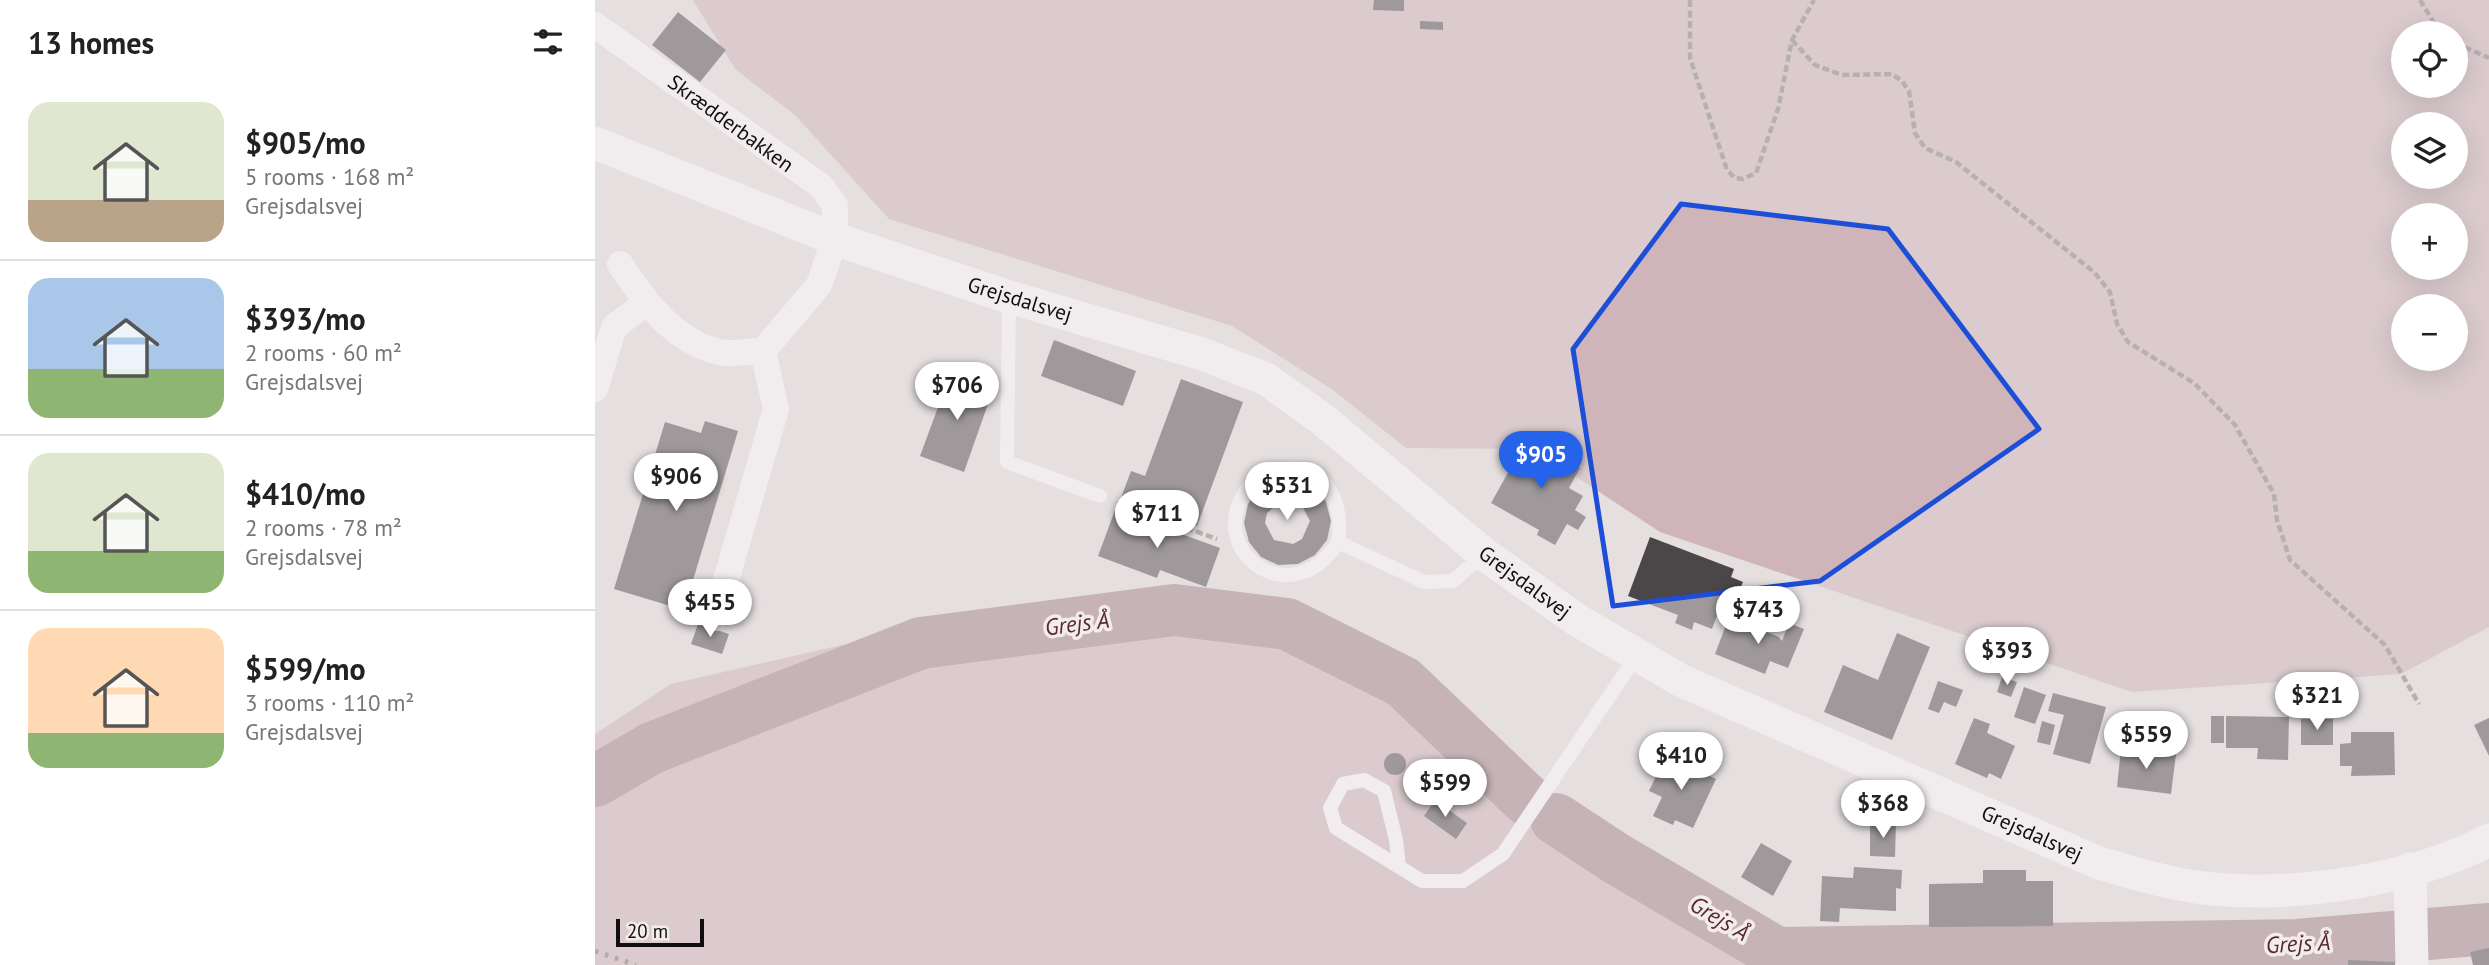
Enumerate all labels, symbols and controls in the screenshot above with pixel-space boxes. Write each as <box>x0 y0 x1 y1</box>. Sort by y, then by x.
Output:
map controls <box>2391 21 2468 371</box>
button: locate <box>2391 21 2468 98</box>
text: 13 homes <box>28 23 154 62</box>
icon: filters <box>529 23 567 61</box>
street label: Skrædderbakken <box>663 68 799 178</box>
button: layers <box>2391 112 2468 189</box>
text: $905/mo <box>245 123 366 162</box>
icon: home <box>84 130 168 214</box>
text: 5 rooms · 168 m² <box>245 162 414 191</box>
text: Grejsdalsvej <box>245 191 363 220</box>
button: + <box>2391 203 2468 280</box>
street label: Grejsdalsvej <box>964 270 1076 328</box>
button: − <box>2391 294 2468 371</box>
text: $393/mo <box>245 299 366 338</box>
icon: home <box>84 306 168 390</box>
text: 2 rooms · 60 m² <box>245 338 402 367</box>
pin: $706 <box>916 362 998 422</box>
text: Grejsdalsvej <box>245 367 363 396</box>
text: $706 <box>931 370 983 399</box>
pin: $905 <box>1500 432 1582 491</box>
text: $905 <box>1515 439 1567 468</box>
pin: $906 <box>635 454 717 513</box>
text: $906 <box>650 461 702 490</box>
pin: $531 <box>1246 462 1328 522</box>
text: $531 <box>1261 470 1313 499</box>
text: $410/mo <box>245 474 366 513</box>
icon: home <box>84 481 168 565</box>
pin: $711 <box>1116 490 1198 550</box>
text: $711 <box>1131 498 1183 527</box>
text: 2 rooms · 78 m² <box>245 513 402 542</box>
street label: Grejsdalsvej <box>1473 539 1577 625</box>
text: Grejsdalsvej <box>245 542 363 571</box>
pin: $455 <box>669 580 751 639</box>
pin: $743 <box>1717 586 1799 646</box>
text: $455 <box>684 587 736 616</box>
text: $743 <box>1732 594 1784 623</box>
water label: Grejs Å <box>1043 605 1111 641</box>
pin: $393 <box>1966 628 2048 687</box>
text: $393 <box>1981 635 2033 664</box>
text: $599/mo <box>245 649 366 688</box>
icon: home <box>84 656 168 740</box>
pin: $321 <box>2276 672 2358 732</box>
text: $321 <box>2291 680 2343 709</box>
text: 3 rooms · 110 m² <box>245 688 414 717</box>
pin: $559 <box>2105 712 2187 771</box>
text: Grejsdalsvej <box>245 717 363 746</box>
text: $559 <box>2120 719 2172 748</box>
pin: $410 <box>1640 732 1722 792</box>
text: $410 <box>1655 740 1707 769</box>
pin: $599 <box>1404 760 1486 819</box>
text: $599 <box>1419 767 1471 796</box>
pin: $368 <box>1842 780 1924 840</box>
text: $368 <box>1857 788 1909 817</box>
street label: Grejsdalsvej <box>1977 799 2087 867</box>
water label: Grejs Å <box>1685 889 1755 947</box>
scale bar <box>616 916 703 948</box>
text: 20 m <box>627 919 668 943</box>
water label: Grejs Å <box>2265 927 2331 959</box>

